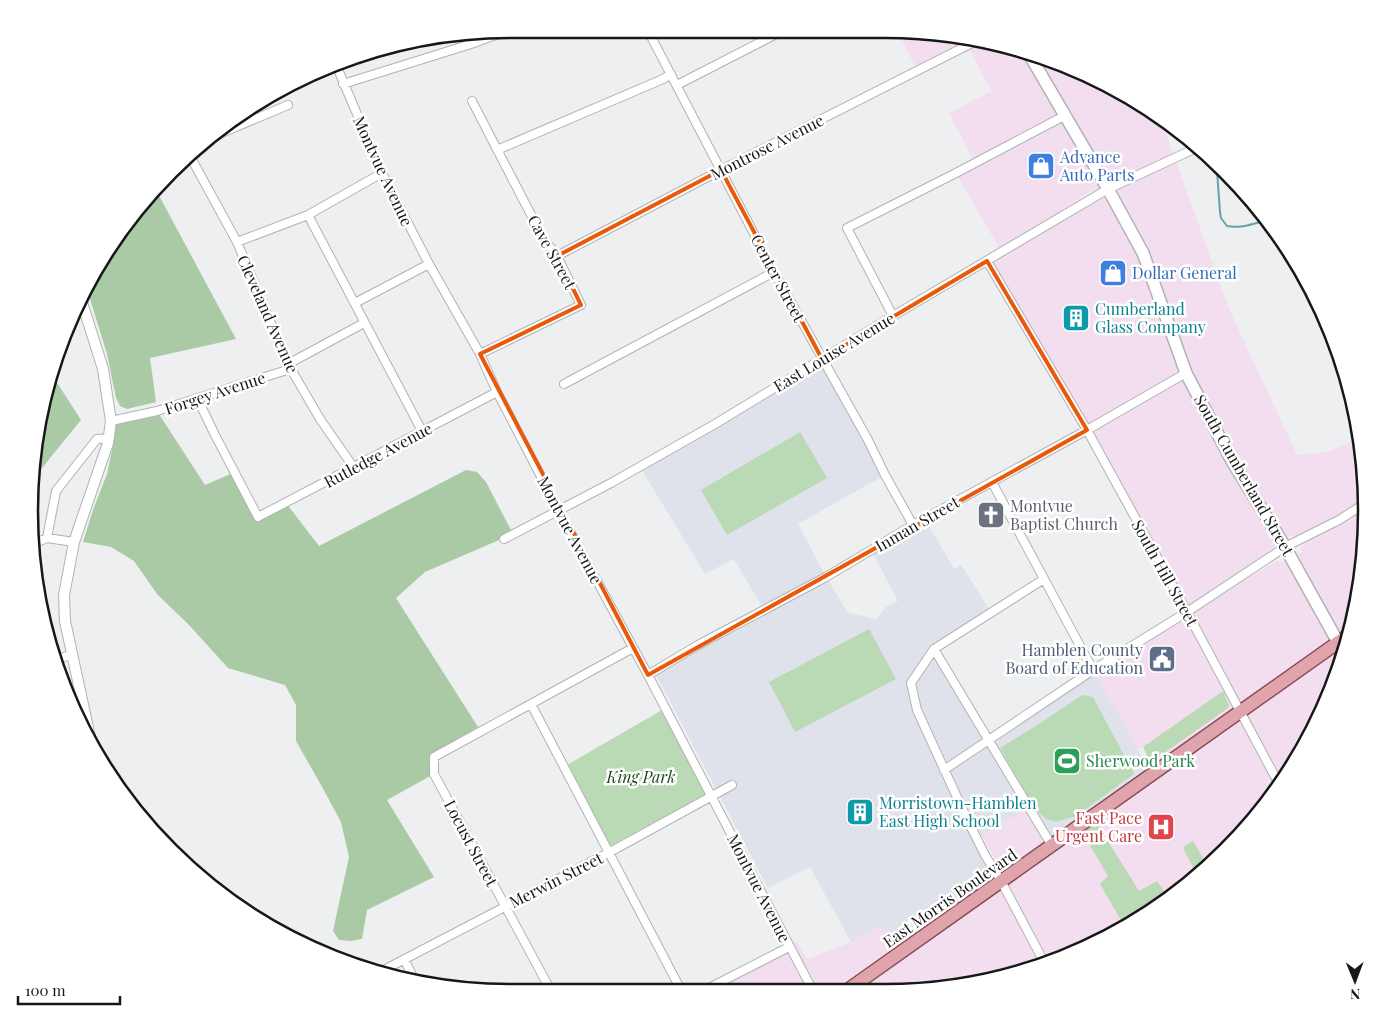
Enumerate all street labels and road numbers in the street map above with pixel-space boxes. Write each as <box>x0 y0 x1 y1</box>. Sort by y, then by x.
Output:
street label: Montrose Avenue <box>706 109 827 184</box>
street label: Montvue Avenue <box>349 112 418 229</box>
street label: Cave Street <box>523 211 582 293</box>
street label: Center Street <box>747 230 810 325</box>
street label: Cleveland Avenue <box>233 252 304 376</box>
street label: East Louise Avenue <box>769 307 898 396</box>
street label: Forgey Avenue <box>162 366 268 419</box>
street label: South Cumberland Street <box>1190 390 1299 559</box>
street label: Rutledge Avenue <box>320 417 436 492</box>
street label: Montvue Avenue <box>533 472 608 587</box>
street label: Inman Street <box>871 491 963 556</box>
street label: South Hill Street <box>1127 516 1204 630</box>
street label: Locust Street <box>440 796 503 890</box>
street label: Montvue Avenue <box>723 830 796 946</box>
street label: East Morris Boulevard <box>879 843 1021 952</box>
street label: Merwin Street <box>505 847 606 912</box>

